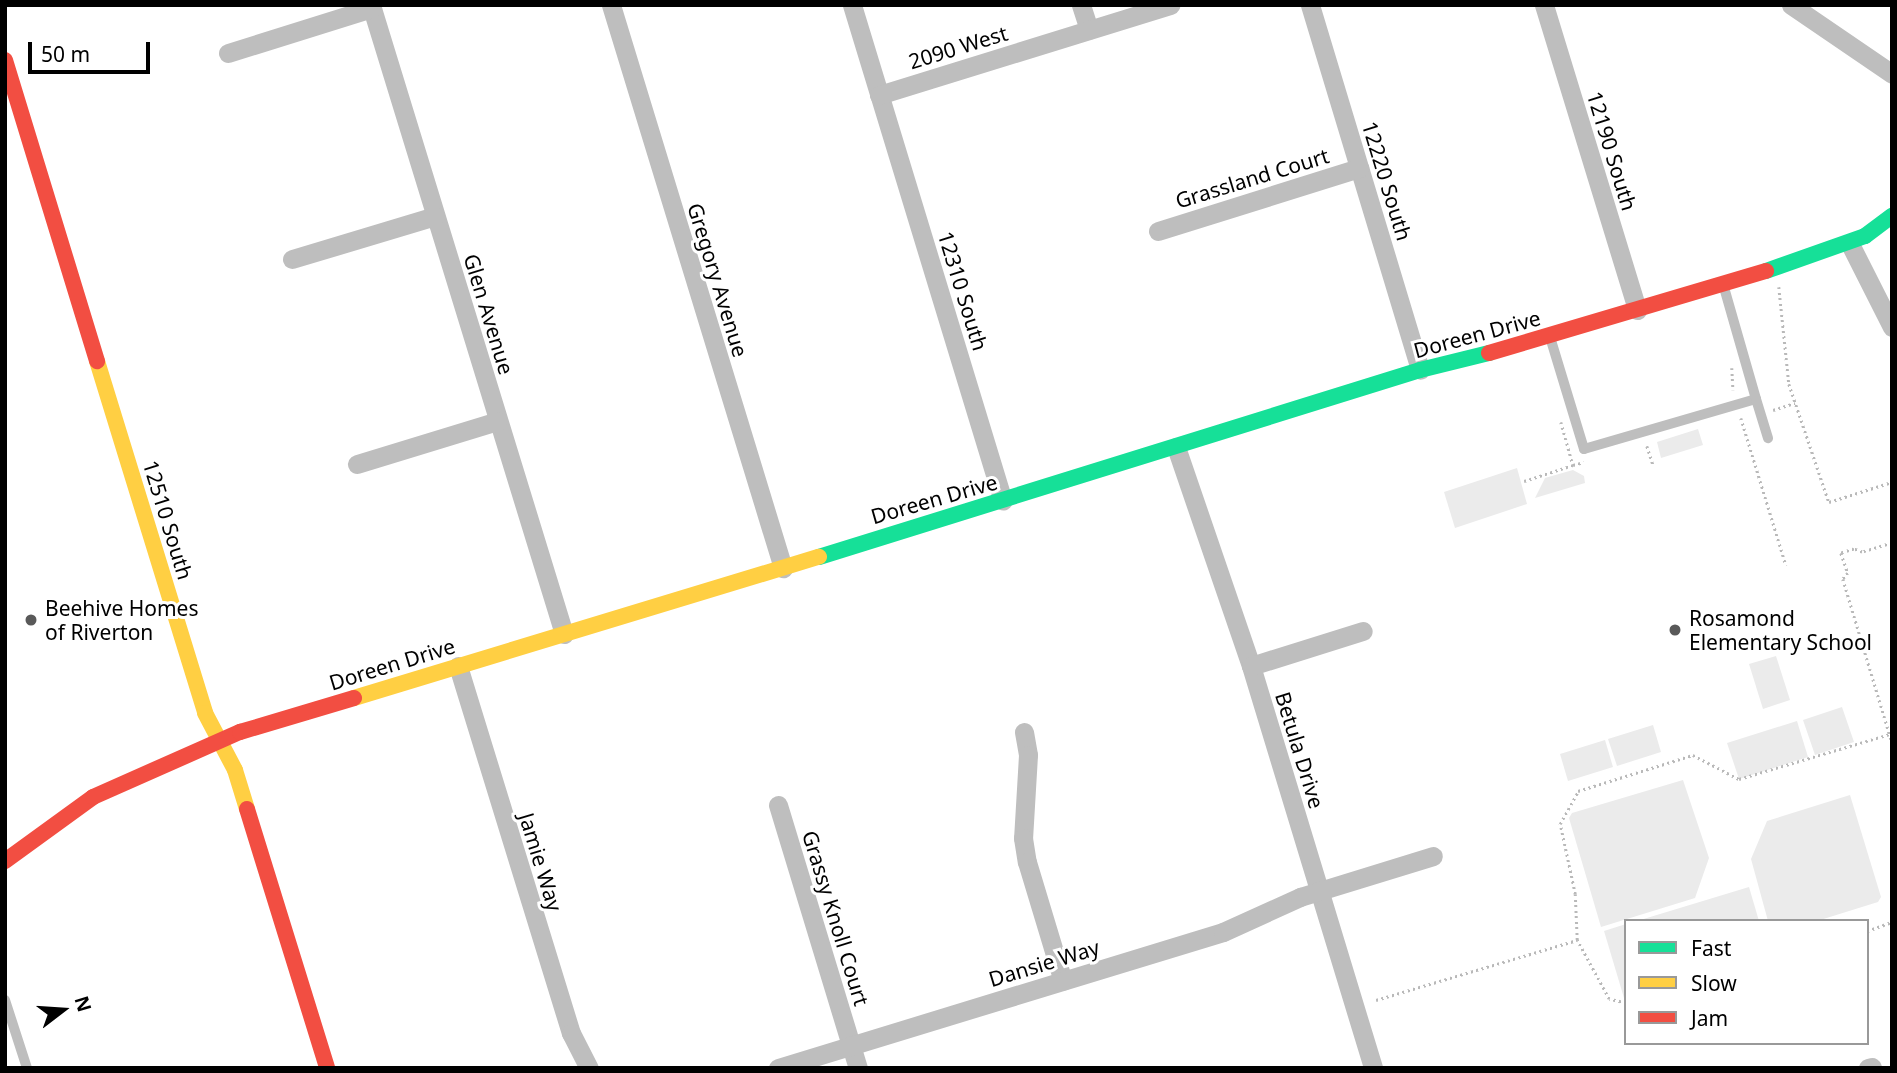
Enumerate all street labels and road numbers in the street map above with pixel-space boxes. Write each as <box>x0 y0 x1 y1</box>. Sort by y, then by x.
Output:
street label: 2090 West <box>905 20 1011 74</box>
street label: 12190 South <box>1582 88 1642 214</box>
street label: 12220 South <box>1357 118 1417 244</box>
street label: Grassland Court <box>1172 143 1332 213</box>
street label: Gregory Avenue <box>683 200 753 360</box>
street label: 12310 South <box>933 228 993 354</box>
street label: Glen Avenue <box>459 251 519 377</box>
street label: Doreen Drive <box>1411 305 1543 363</box>
street label: 12510 South <box>138 457 198 583</box>
street label: Doreen Drive <box>868 469 1000 529</box>
street label: Doreen Drive <box>326 633 458 695</box>
street label: Betula Drive <box>1270 689 1330 811</box>
street label: Jamie Way <box>514 810 568 914</box>
street label: Grassy Knoll Court <box>797 827 875 1009</box>
street label: Dansie Way <box>986 934 1102 992</box>

